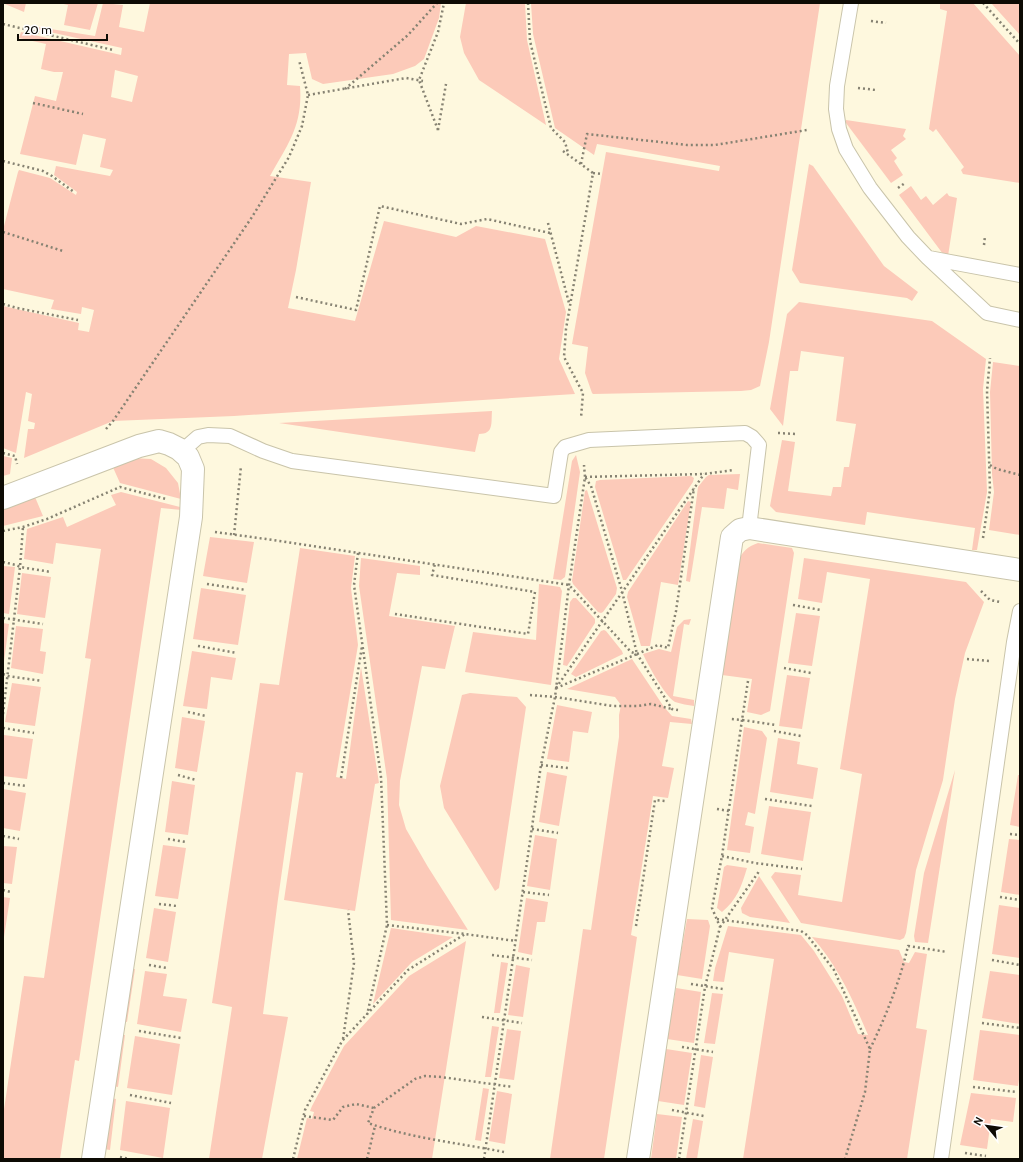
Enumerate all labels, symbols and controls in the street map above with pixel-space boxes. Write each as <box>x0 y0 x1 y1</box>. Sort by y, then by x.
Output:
scale bar <box>18 16 107 42</box>
text: 20 m <box>24 22 52 37</box>
north arrow <box>967 1106 1007 1146</box>
text: N <box>970 1114 986 1128</box>

